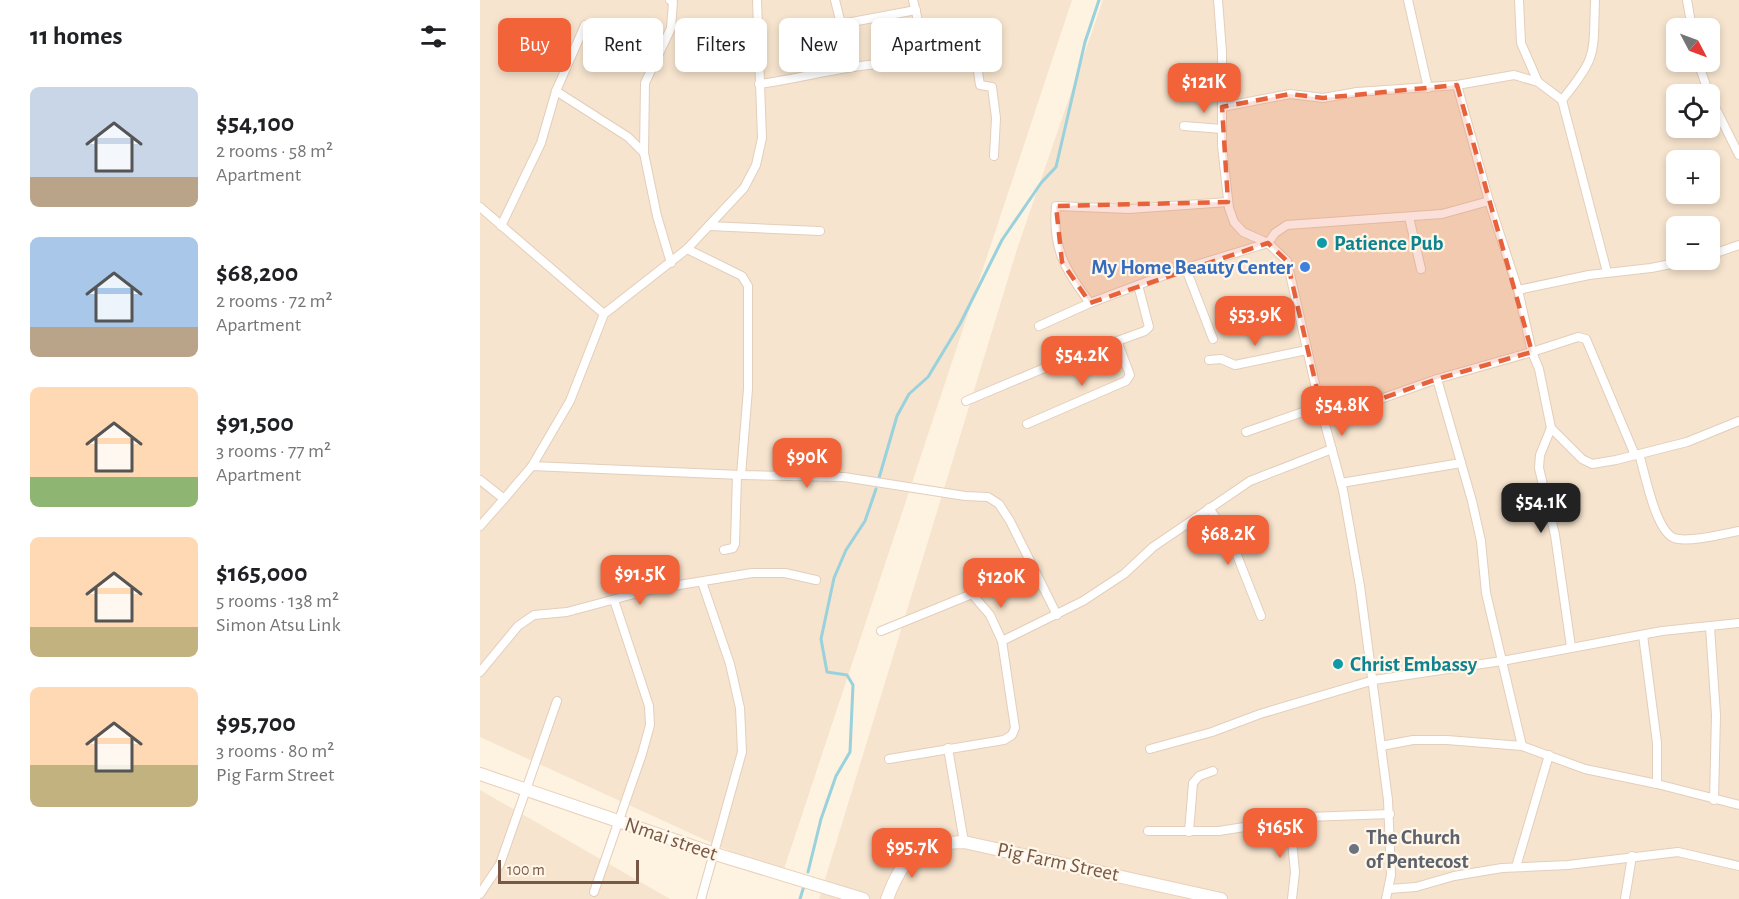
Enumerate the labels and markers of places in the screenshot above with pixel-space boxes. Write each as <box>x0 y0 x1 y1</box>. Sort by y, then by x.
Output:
pin: $121K <box>1162 63 1246 114</box>
place label: Patience Pub <box>1334 233 1443 254</box>
marker: Patience Pub <box>1315 236 1329 250</box>
place label: My Home Beauty Center <box>1091 257 1294 278</box>
marker: My Home Beauty Center <box>1298 260 1312 274</box>
pin: $53.9K <box>1206 296 1304 347</box>
pin: $54.2K <box>1033 336 1131 387</box>
pin: $54.8K <box>1293 386 1391 437</box>
pin: $90K <box>771 438 843 489</box>
pin: $54.1K <box>1492 483 1590 534</box>
pin: $68.2K <box>1179 515 1277 566</box>
pin: $91.5K <box>591 555 689 606</box>
pin: $120K <box>959 558 1043 609</box>
place label: Christ Embassy <box>1350 654 1478 675</box>
marker: Christ Embassy <box>1331 657 1345 671</box>
pin: $165K <box>1238 808 1322 859</box>
place label: The Church of Pentecost <box>1366 827 1469 872</box>
pin: $95.7K <box>863 828 961 879</box>
marker: The Church of Pentecost <box>1347 842 1361 856</box>

